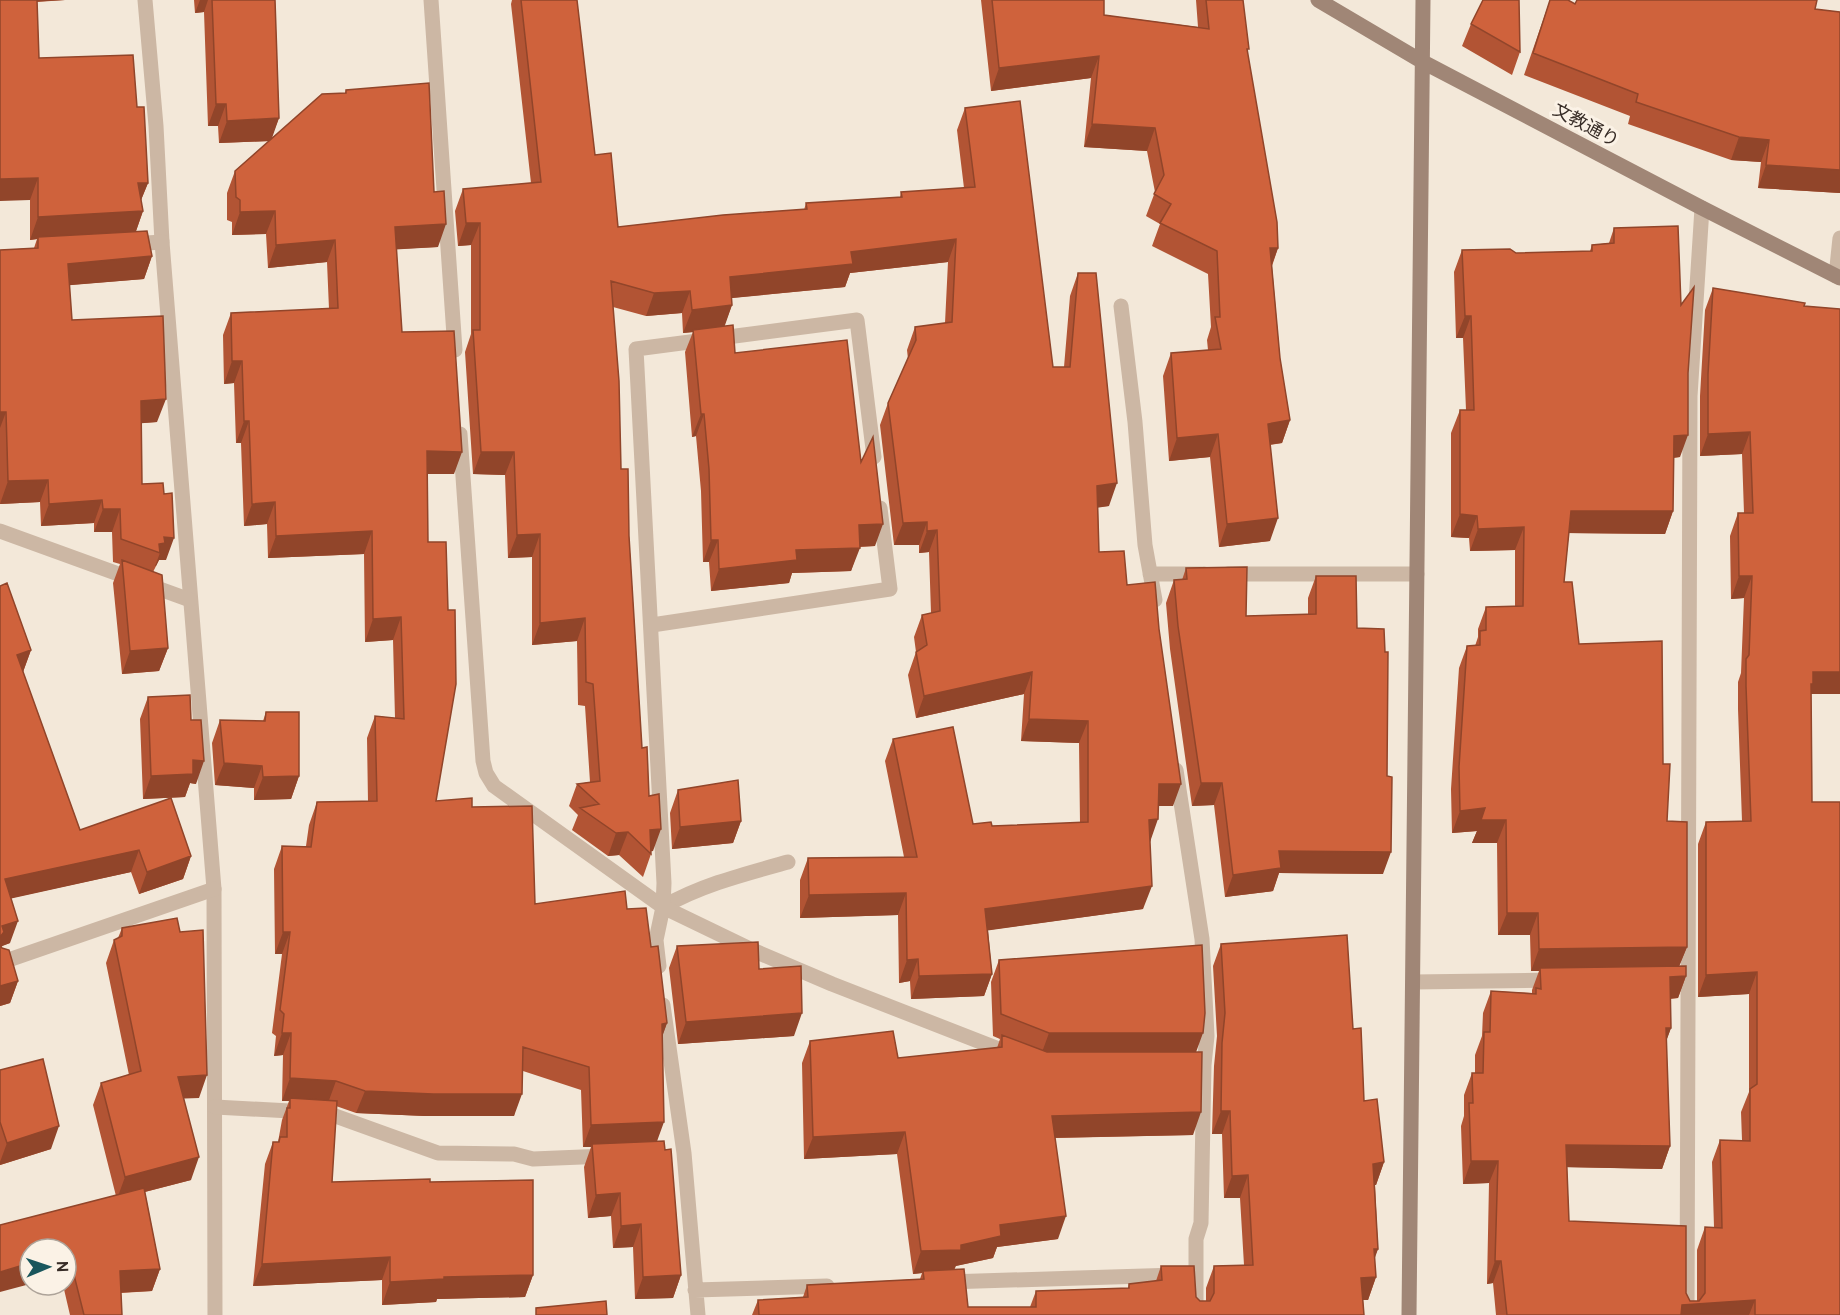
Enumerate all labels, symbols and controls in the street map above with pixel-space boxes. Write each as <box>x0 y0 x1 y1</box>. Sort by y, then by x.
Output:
street label: 文教通り <box>1548 99 1622 153</box>
north arrow <box>18 1237 78 1297</box>
text: N <box>51 1260 71 1273</box>

